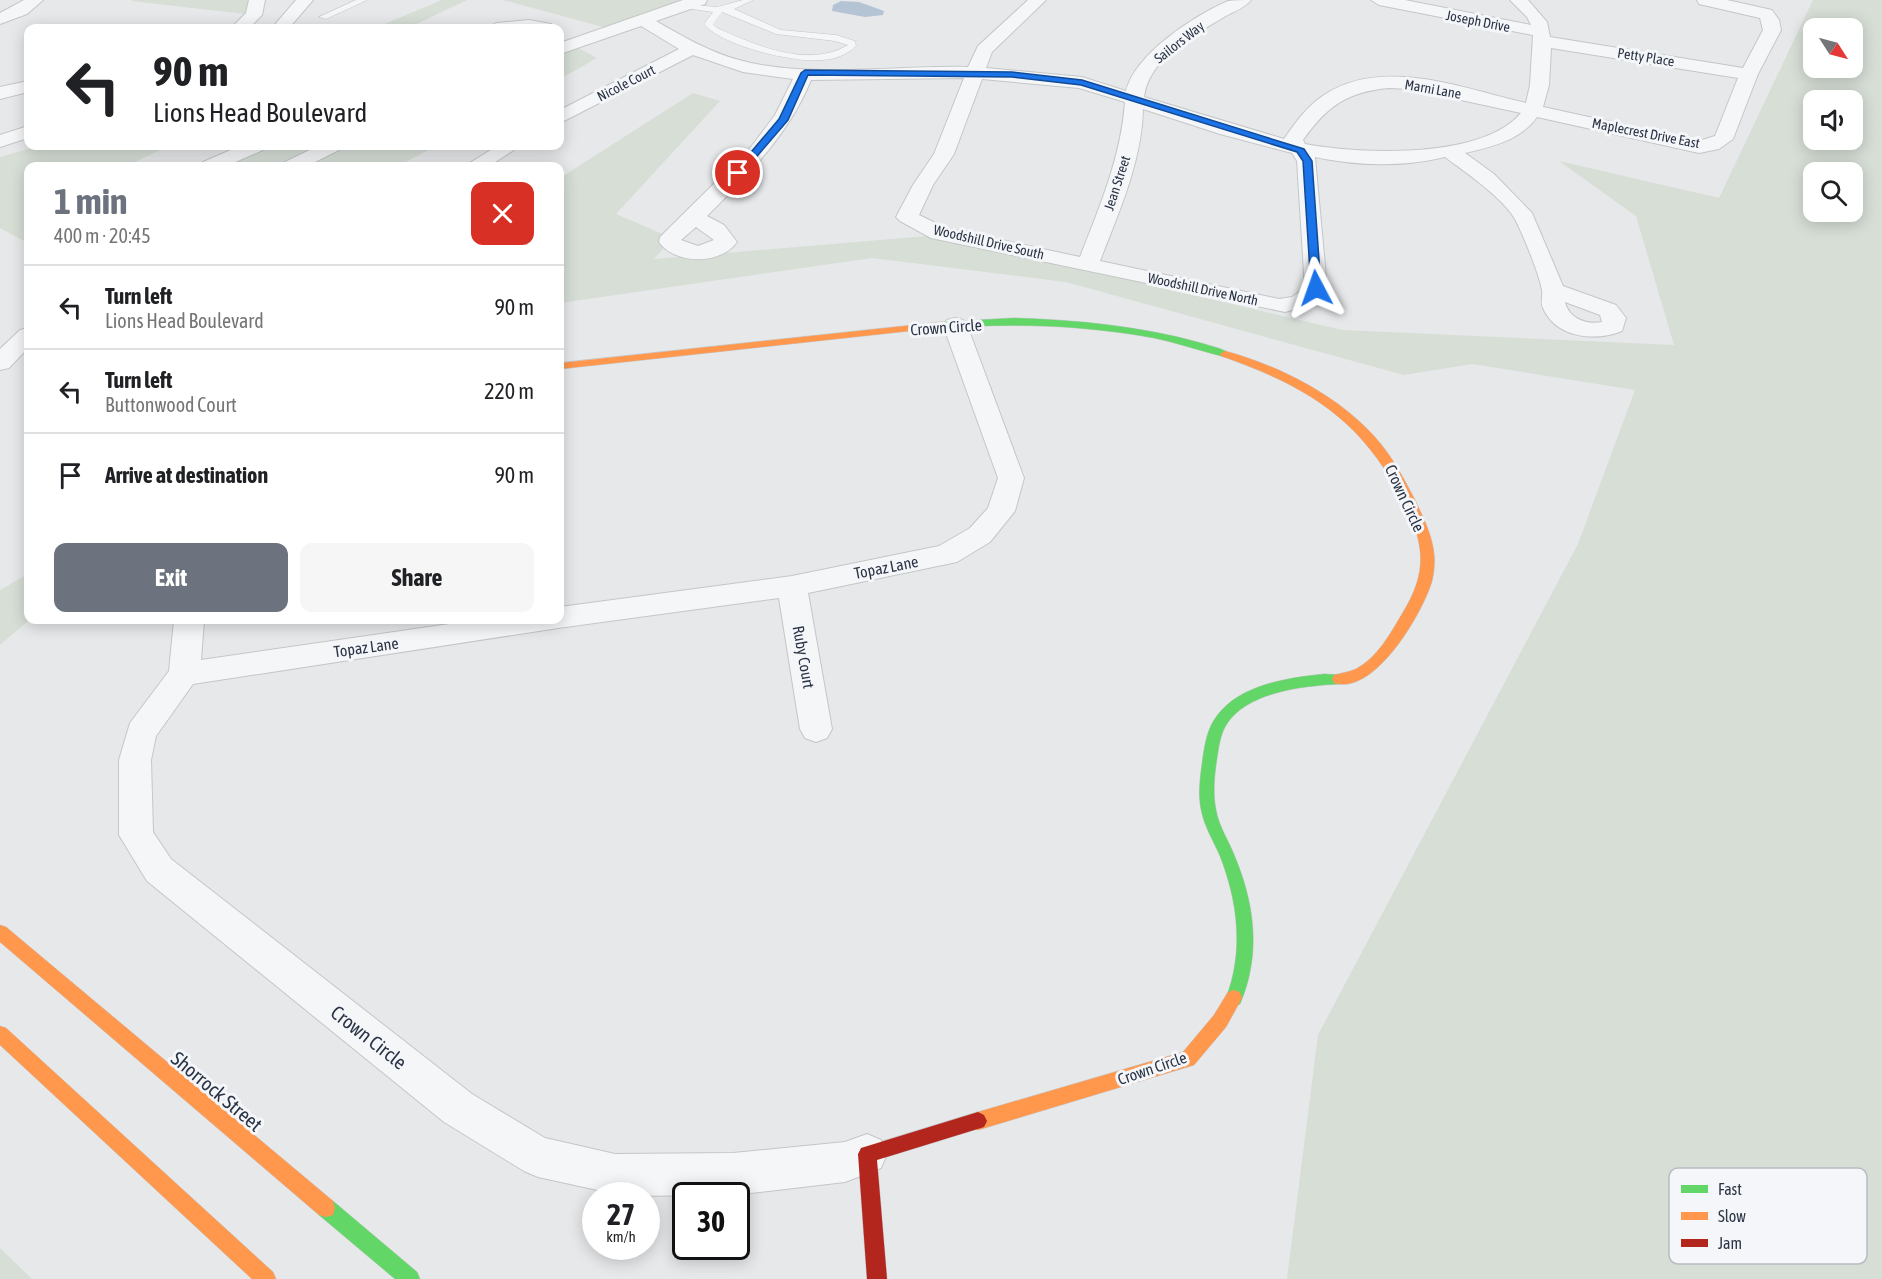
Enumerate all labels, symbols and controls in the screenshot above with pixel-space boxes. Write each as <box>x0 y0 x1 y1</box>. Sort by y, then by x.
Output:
street label: Joseph Drive <box>1445 7 1511 35</box>
street label: Sailors Way <box>1151 17 1207 66</box>
north arrow <box>1803 18 1863 78</box>
map controls <box>1803 18 1863 222</box>
street label: Petty Place <box>1616 45 1676 69</box>
text: 90 m <box>153 47 228 95</box>
icon: left <box>54 48 132 126</box>
street label: Nicole Court <box>594 62 658 104</box>
street label: Marni Lane <box>1404 76 1462 102</box>
button: sound <box>1803 90 1863 150</box>
text: Lions Head Boulevard <box>153 97 367 128</box>
street label: Maplecrest Drive East <box>1591 115 1701 151</box>
pin <box>712 147 763 198</box>
street label: Jean Street <box>1101 154 1133 212</box>
icon: arrive <box>721 156 754 189</box>
button: search <box>1803 162 1863 222</box>
text: 1 min <box>54 180 128 222</box>
button: close <box>471 182 534 245</box>
street label: Woodshill Drive South <box>932 222 1046 262</box>
text: 400 m · 20:45 <box>54 224 151 247</box>
position arrow <box>1284 256 1348 320</box>
street label: Woodshill Drive North <box>1146 269 1260 309</box>
text: Turn left <box>105 283 172 309</box>
icon: left <box>54 291 87 324</box>
text: 90 m <box>494 294 534 320</box>
text: Lions Head Boulevard <box>105 309 264 332</box>
street label: Crown Circle <box>910 316 982 338</box>
text: Turn left <box>105 367 172 393</box>
icon: left <box>54 375 87 408</box>
text: 220 m <box>484 378 534 404</box>
text: Buttonwood Court <box>105 393 237 416</box>
icon: arrive <box>54 459 87 492</box>
text: Arrive at destination <box>105 462 268 488</box>
text: 90 m <box>494 462 534 488</box>
street label: Crown Circle <box>1382 462 1428 534</box>
button: Exit <box>54 543 288 612</box>
button: Share <box>300 543 534 612</box>
street label: Topaz Lane <box>852 552 920 583</box>
street label: Ruby Court <box>789 624 818 690</box>
street label: Topaz Lane <box>332 634 400 661</box>
street label: Crown Circle <box>327 1000 411 1074</box>
street label: Shorrock Street <box>167 1046 267 1136</box>
street label: Crown Circle <box>1115 1048 1189 1088</box>
legend <box>1669 1168 1867 1264</box>
text: Fast <box>1718 1180 1742 1198</box>
speed limit sign: 30 <box>672 1182 750 1260</box>
text: 27 <box>607 1197 635 1231</box>
text: Slow <box>1718 1207 1746 1225</box>
text: km/h <box>606 1228 636 1245</box>
text: Jam <box>1718 1234 1742 1252</box>

